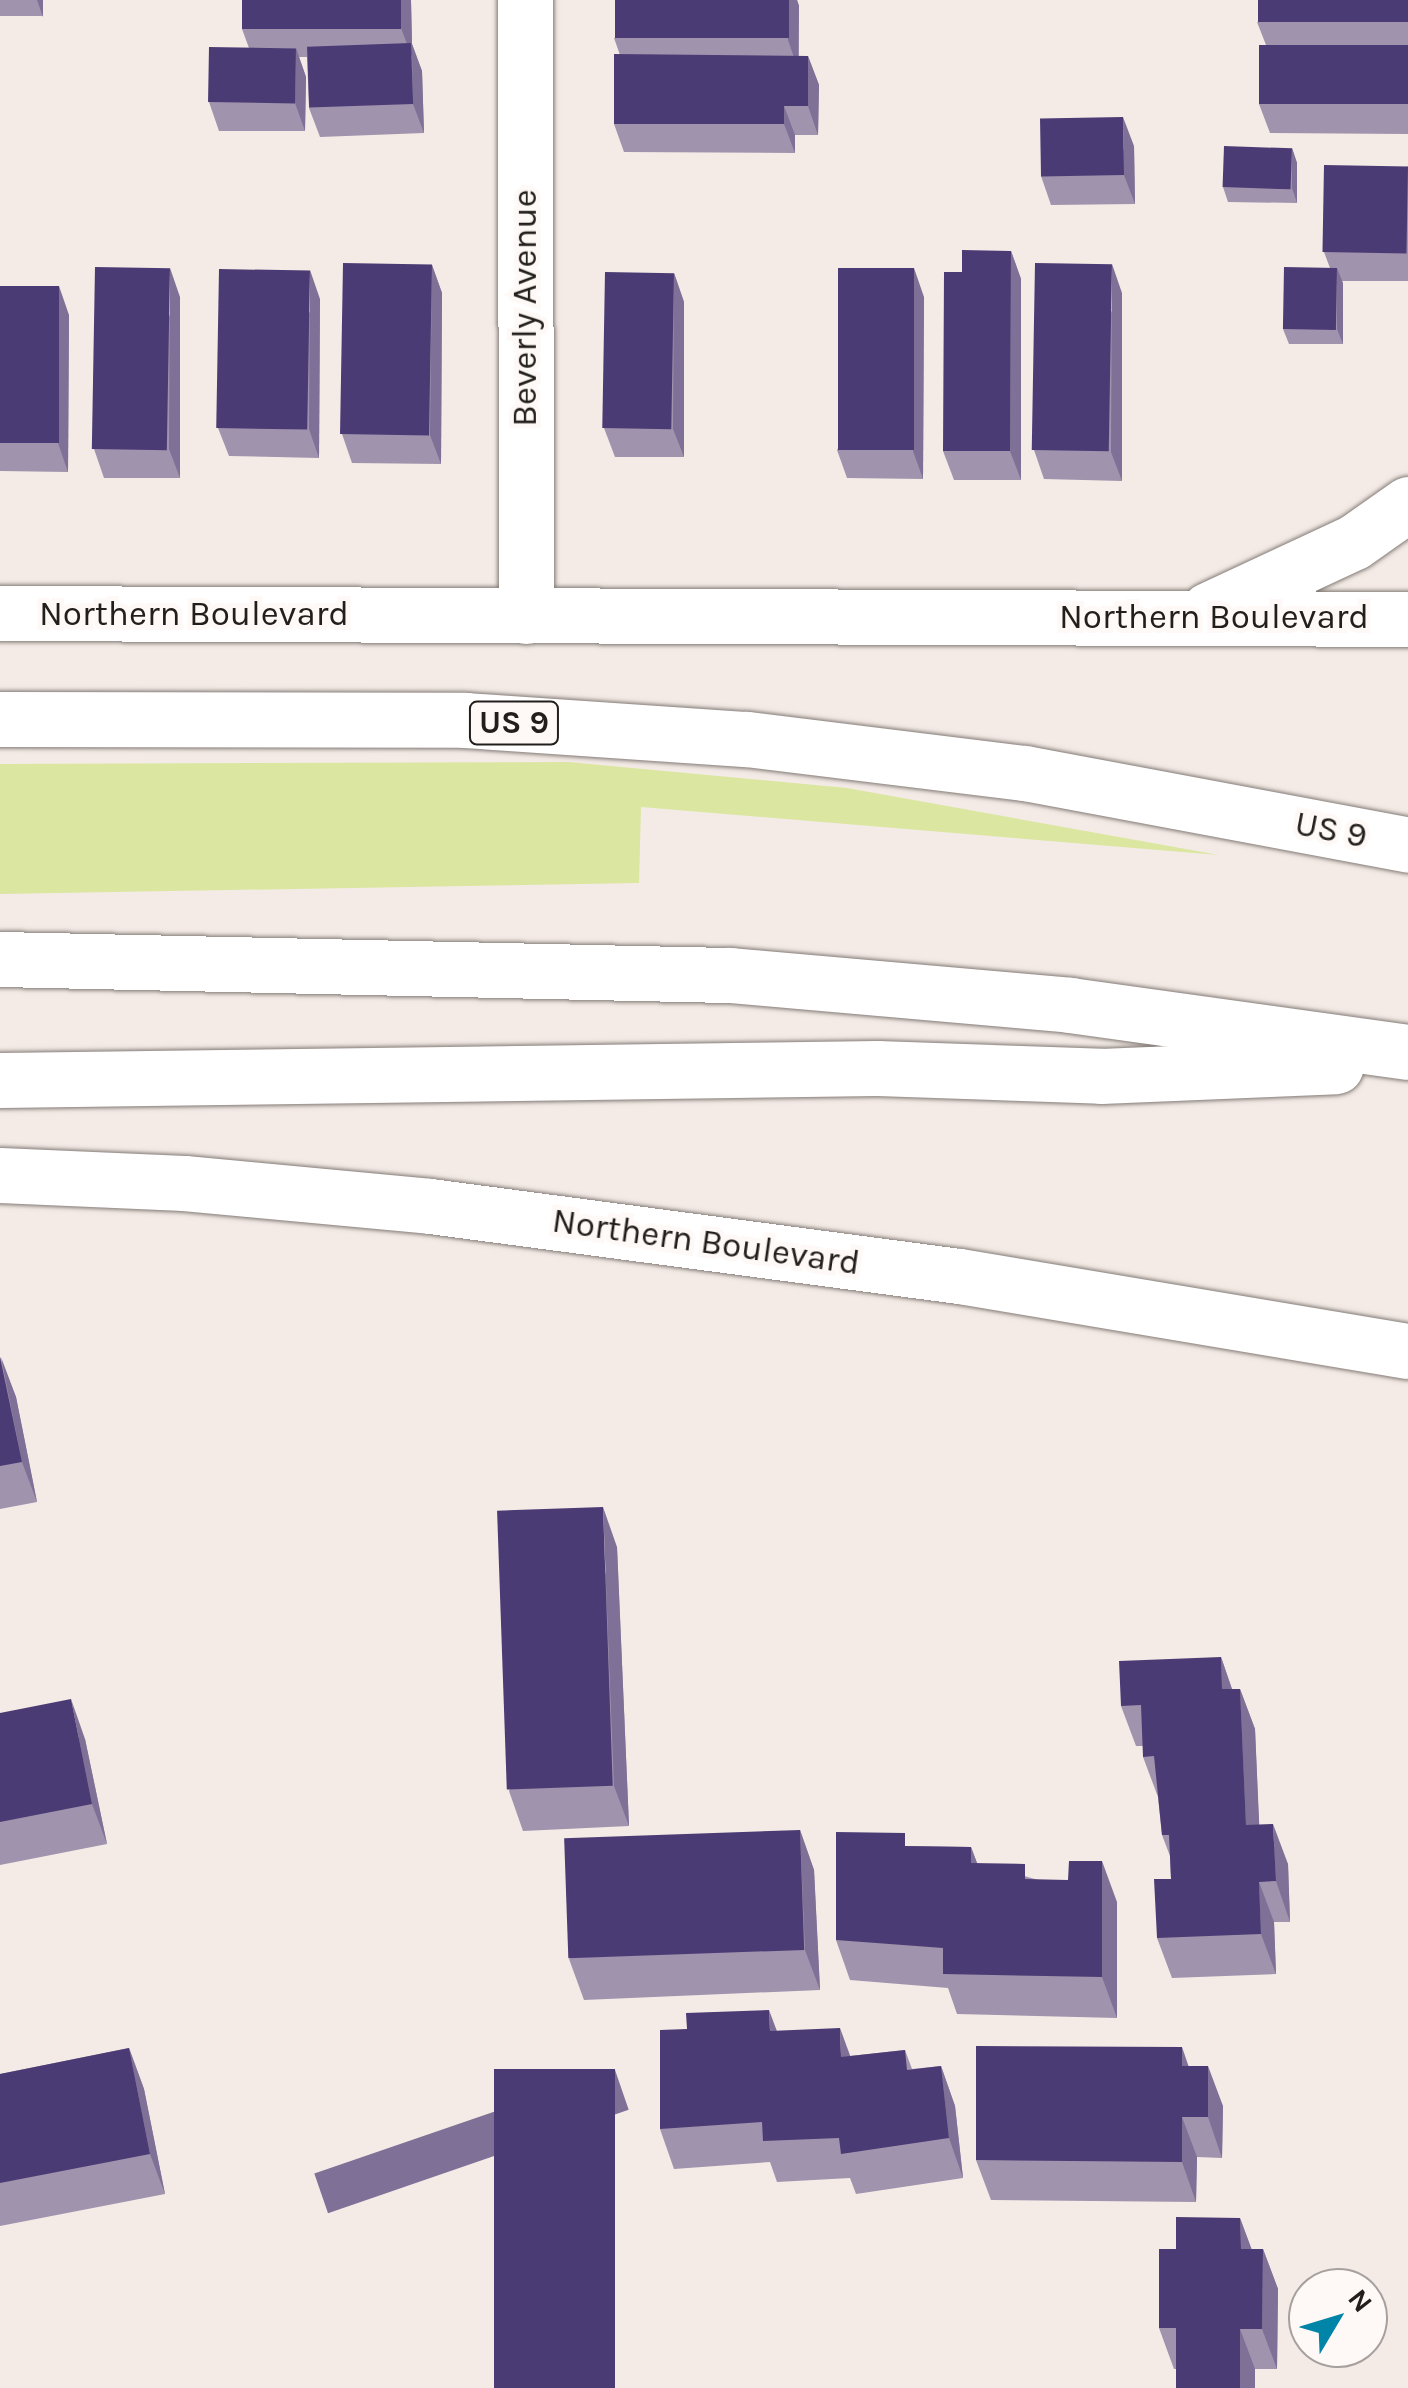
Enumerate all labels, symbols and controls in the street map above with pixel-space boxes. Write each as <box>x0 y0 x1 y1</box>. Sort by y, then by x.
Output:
street label: Beverly Avenue <box>504 189 546 427</box>
street label: Northern Boulevard <box>39 593 349 635</box>
street label: Northern Boulevard <box>1059 596 1369 638</box>
road number: US 9 <box>466 696 562 750</box>
street label: US 9 <box>1291 802 1371 858</box>
street label: Northern Boulevard <box>550 1200 862 1284</box>
north arrow <box>1288 2268 1388 2368</box>
text: N <box>1341 2282 1380 2319</box>

